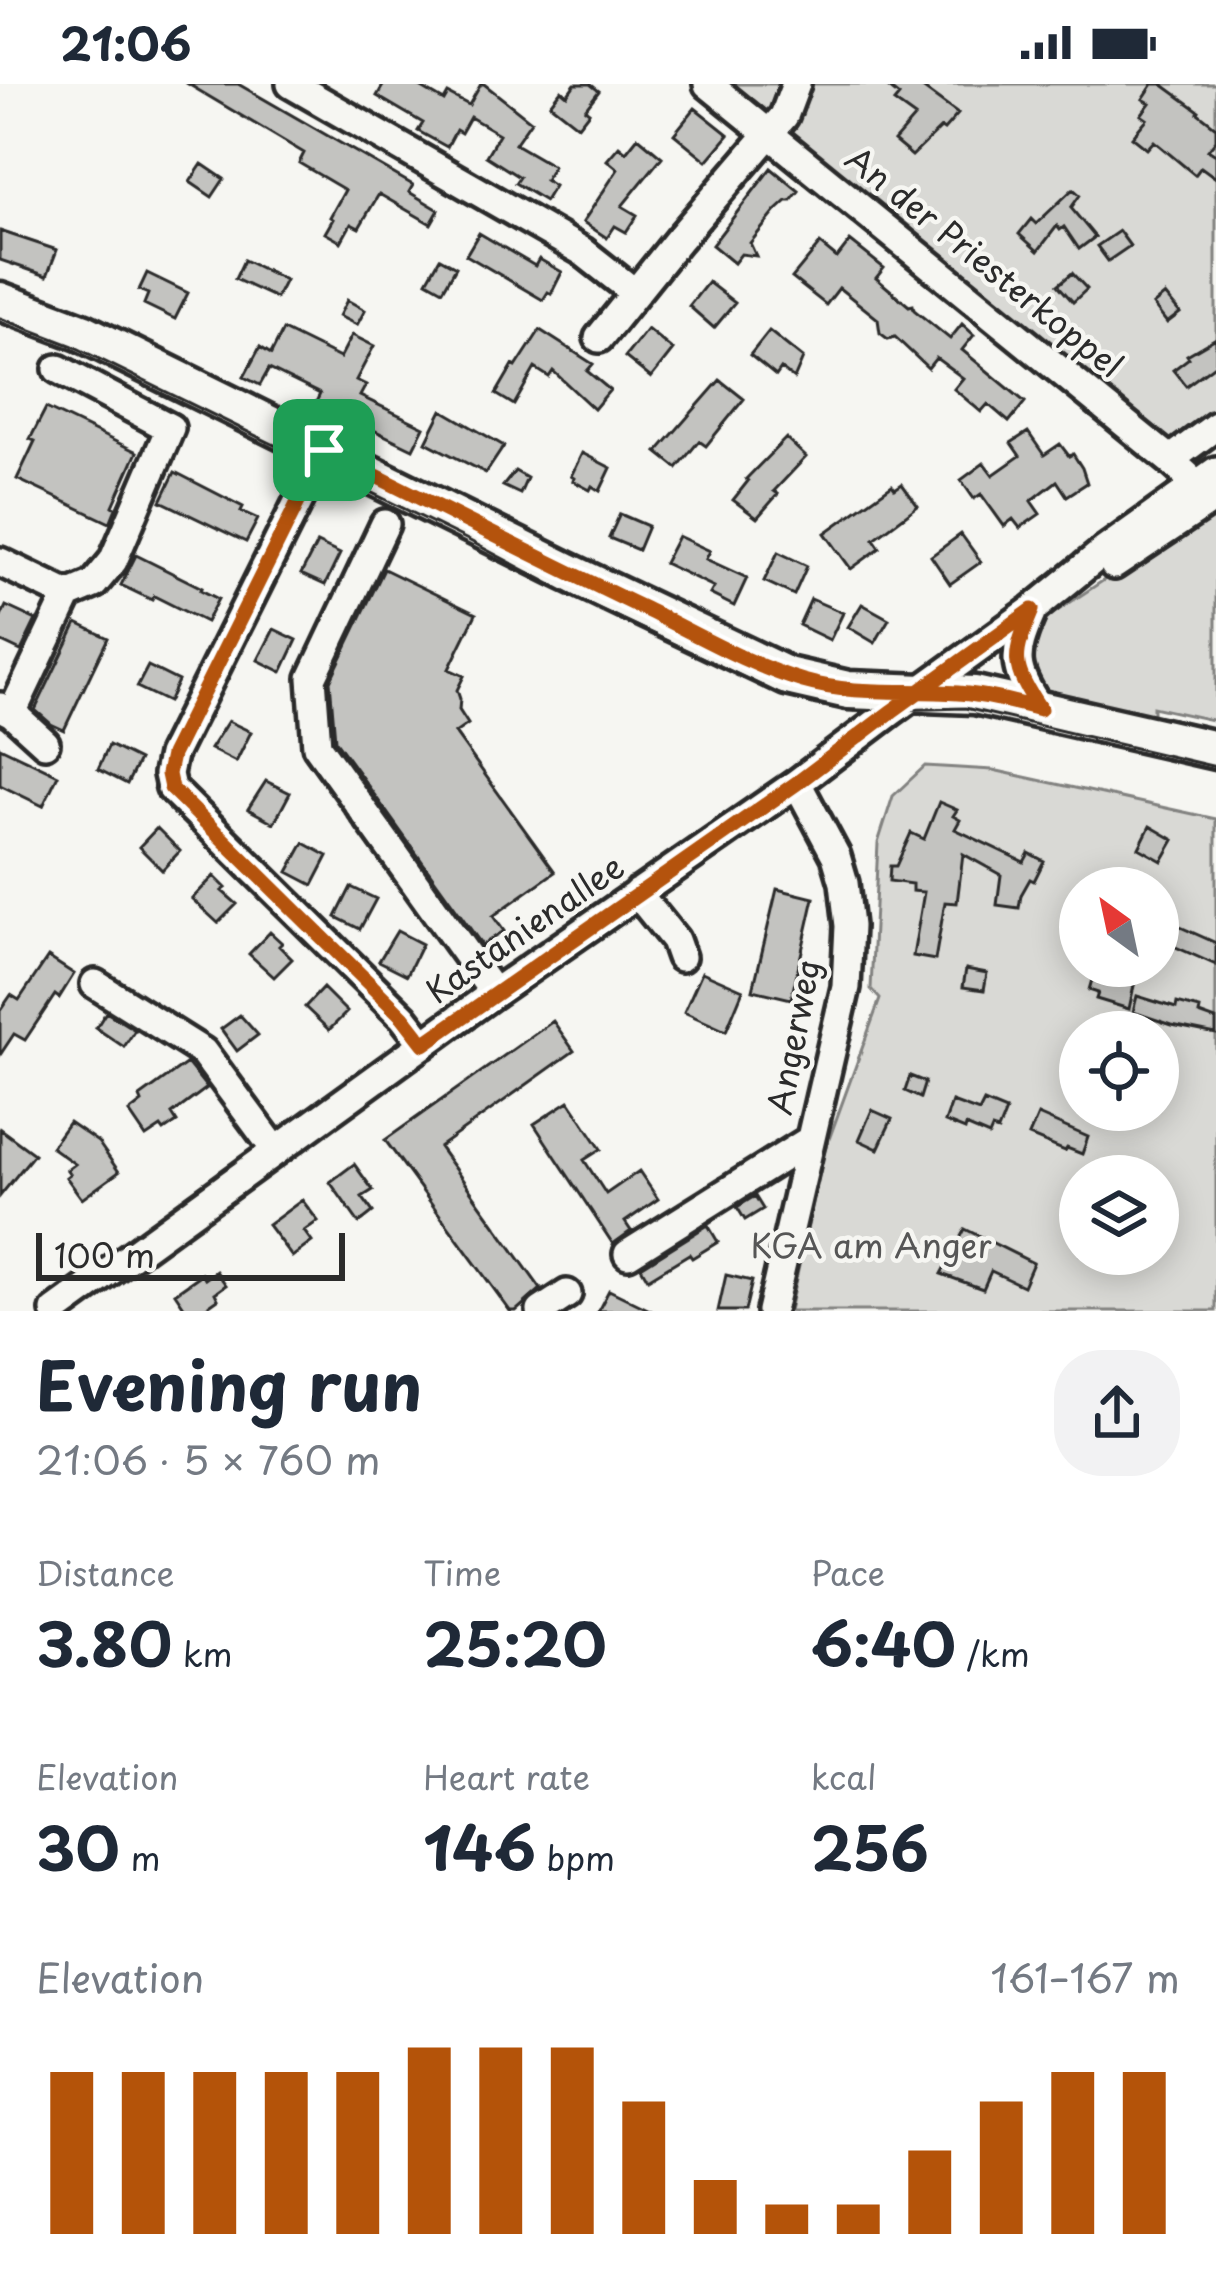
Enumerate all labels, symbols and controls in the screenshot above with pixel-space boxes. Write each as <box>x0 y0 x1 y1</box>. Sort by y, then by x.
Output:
text: 21:06 <box>60 8 191 76</box>
street label: An der Priesterkoppel <box>836 133 1135 388</box>
pin <box>273 399 375 501</box>
icon: arrive <box>291 417 357 483</box>
street label: Kastanienallee <box>415 840 633 1014</box>
north arrow <box>1059 867 1179 987</box>
map controls <box>1059 867 1179 1275</box>
street label: Angerweg <box>752 955 832 1119</box>
button: locate <box>1059 1011 1179 1131</box>
button: layers <box>1059 1155 1179 1275</box>
park label: KGA am Anger <box>751 1219 992 1269</box>
scale bar <box>36 1227 345 1280</box>
text: 100 m <box>54 1229 155 1279</box>
text: Evening run <box>36 1334 422 1433</box>
button: share <box>1054 1350 1180 1476</box>
text: 21:06 · 5 × 760 m <box>36 1429 381 1488</box>
text: Distance <box>36 1547 174 1597</box>
text: Time <box>423 1547 501 1597</box>
text: Pace <box>811 1547 885 1597</box>
text: 3.80 <box>36 1597 172 1687</box>
text: 25:20 <box>423 1597 607 1687</box>
text: 6:40 <box>811 1597 956 1687</box>
text: km <box>172 1628 232 1678</box>
text: /km <box>956 1628 1030 1678</box>
text: Elevation <box>36 1751 178 1801</box>
text: Heart rate <box>423 1751 590 1801</box>
text: kcal <box>811 1751 877 1801</box>
text: 30 <box>36 1801 120 1891</box>
text: 146 <box>423 1801 536 1891</box>
text: 256 <box>811 1801 929 1891</box>
text: m <box>120 1832 161 1882</box>
text: bpm <box>536 1832 615 1882</box>
text: Elevation <box>36 1947 204 2006</box>
text: 161–167 m <box>990 1947 1180 2006</box>

